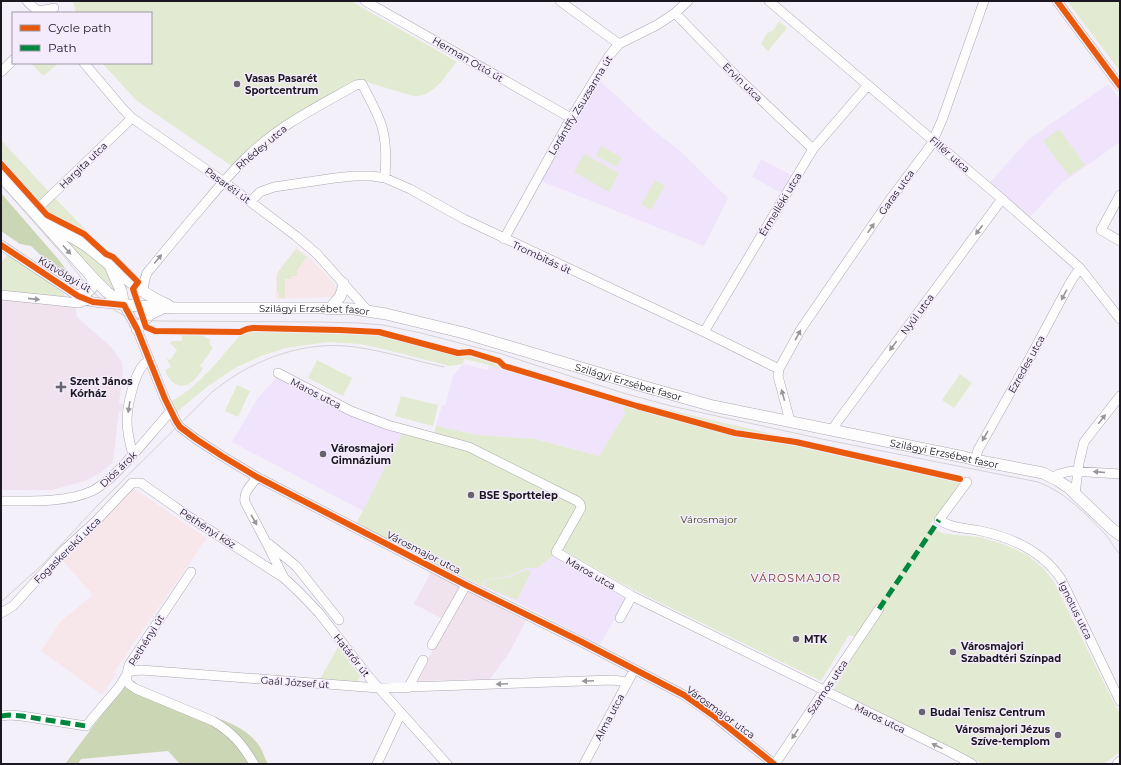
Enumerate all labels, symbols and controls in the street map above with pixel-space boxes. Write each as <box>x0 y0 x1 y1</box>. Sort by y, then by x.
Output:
legend <box>12 12 152 64</box>
text: Cycle path <box>48 20 111 35</box>
street label: Herman Ottó út <box>430 34 506 85</box>
text: Path <box>48 40 77 55</box>
street label: Lorántffy Zsuzsanna út <box>546 53 615 157</box>
street label: Ervin utca <box>720 60 765 105</box>
place label: Vasas Pasarét Sportcentrum <box>244 72 319 97</box>
marker: Vasas Pasarét Sportcentrum <box>232 79 242 89</box>
street label: Rhédey utca <box>233 122 290 173</box>
street label: Fillér utca <box>927 133 973 175</box>
street label: Hargita utca <box>57 139 110 192</box>
street label: Pasaréti út <box>202 164 253 206</box>
street label: Garas utca <box>876 167 917 217</box>
street label: Érmelléki utca <box>756 170 805 239</box>
one-way arrow <box>867 222 875 233</box>
one-way arrow <box>975 225 983 236</box>
street label: Trombitás út <box>510 238 573 277</box>
one-way arrow <box>63 245 72 255</box>
street label: Kútvölgyi út <box>36 253 94 295</box>
one-way arrow <box>154 254 163 264</box>
one-way arrow <box>1060 289 1067 300</box>
street label: Nyúl utca <box>898 291 937 337</box>
one-way arrow <box>28 295 40 302</box>
street label: Szilágyi Erzsébet fasor <box>259 302 370 318</box>
one-way arrow <box>794 329 801 341</box>
street label: Ezredes utca <box>1005 333 1048 395</box>
one-way arrow <box>889 341 897 351</box>
street label: Szilágyi Erzsébet fasor <box>573 360 683 404</box>
place label: Szent János Kórház <box>70 375 133 400</box>
street label: Maros utca <box>288 375 343 412</box>
marker: Szent János Kórház <box>55 381 67 393</box>
one-way arrow <box>780 389 786 401</box>
one-way arrow <box>126 401 132 414</box>
one-way arrow <box>1098 413 1106 424</box>
one-way arrow <box>982 430 989 442</box>
street label: Szilágyi Erzsébet fasor <box>889 436 1000 471</box>
place label: Városmajori Gimnázium <box>330 442 394 467</box>
street label: Diós árok <box>97 448 140 490</box>
marker: Városmajori Gimnázium <box>318 449 328 459</box>
one-way arrow <box>1093 469 1105 476</box>
place label: BSE Sporttelep <box>479 489 558 502</box>
marker: BSE Sporttelep <box>466 490 476 500</box>
street label: Pethényi köz <box>177 505 238 551</box>
park label: Városmajor <box>681 513 737 526</box>
street label: Fogaskerekű utca <box>31 514 103 586</box>
one-way arrow <box>251 514 258 526</box>
street label: Városmajor utca <box>384 528 463 577</box>
street label: Maros utca <box>564 554 618 593</box>
district label: VÁROSMAJOR <box>751 571 841 585</box>
street label: Ignotus utca <box>1056 579 1095 642</box>
street label: Pethényi út <box>126 612 167 668</box>
street label: Határőr út <box>331 631 373 680</box>
place label: MTK <box>804 633 828 646</box>
marker: MTK <box>791 634 801 644</box>
place label: Városmajori Szabadtéri Színpad <box>960 640 1061 665</box>
marker: Városmajori Szabadtéri Színpad <box>948 647 958 657</box>
street label: Szamos utca <box>804 657 851 717</box>
street label: Gaál József út <box>260 674 330 691</box>
one-way arrow <box>582 677 594 684</box>
one-way arrow <box>495 681 508 687</box>
street label: Városmajor utca <box>684 683 758 742</box>
street label: Alma utca <box>592 692 627 743</box>
street label: Maros utca <box>852 701 907 736</box>
place label: Budai Tenisz Centrum <box>930 706 1045 719</box>
marker: Budai Tenisz Centrum <box>917 707 927 717</box>
place label: Városmajori Jézus Szíve-templom <box>954 723 1051 748</box>
one-way arrow <box>791 729 799 740</box>
marker: Városmajori Jézus Szíve-templom <box>1053 730 1063 740</box>
one-way arrow <box>931 743 943 749</box>

